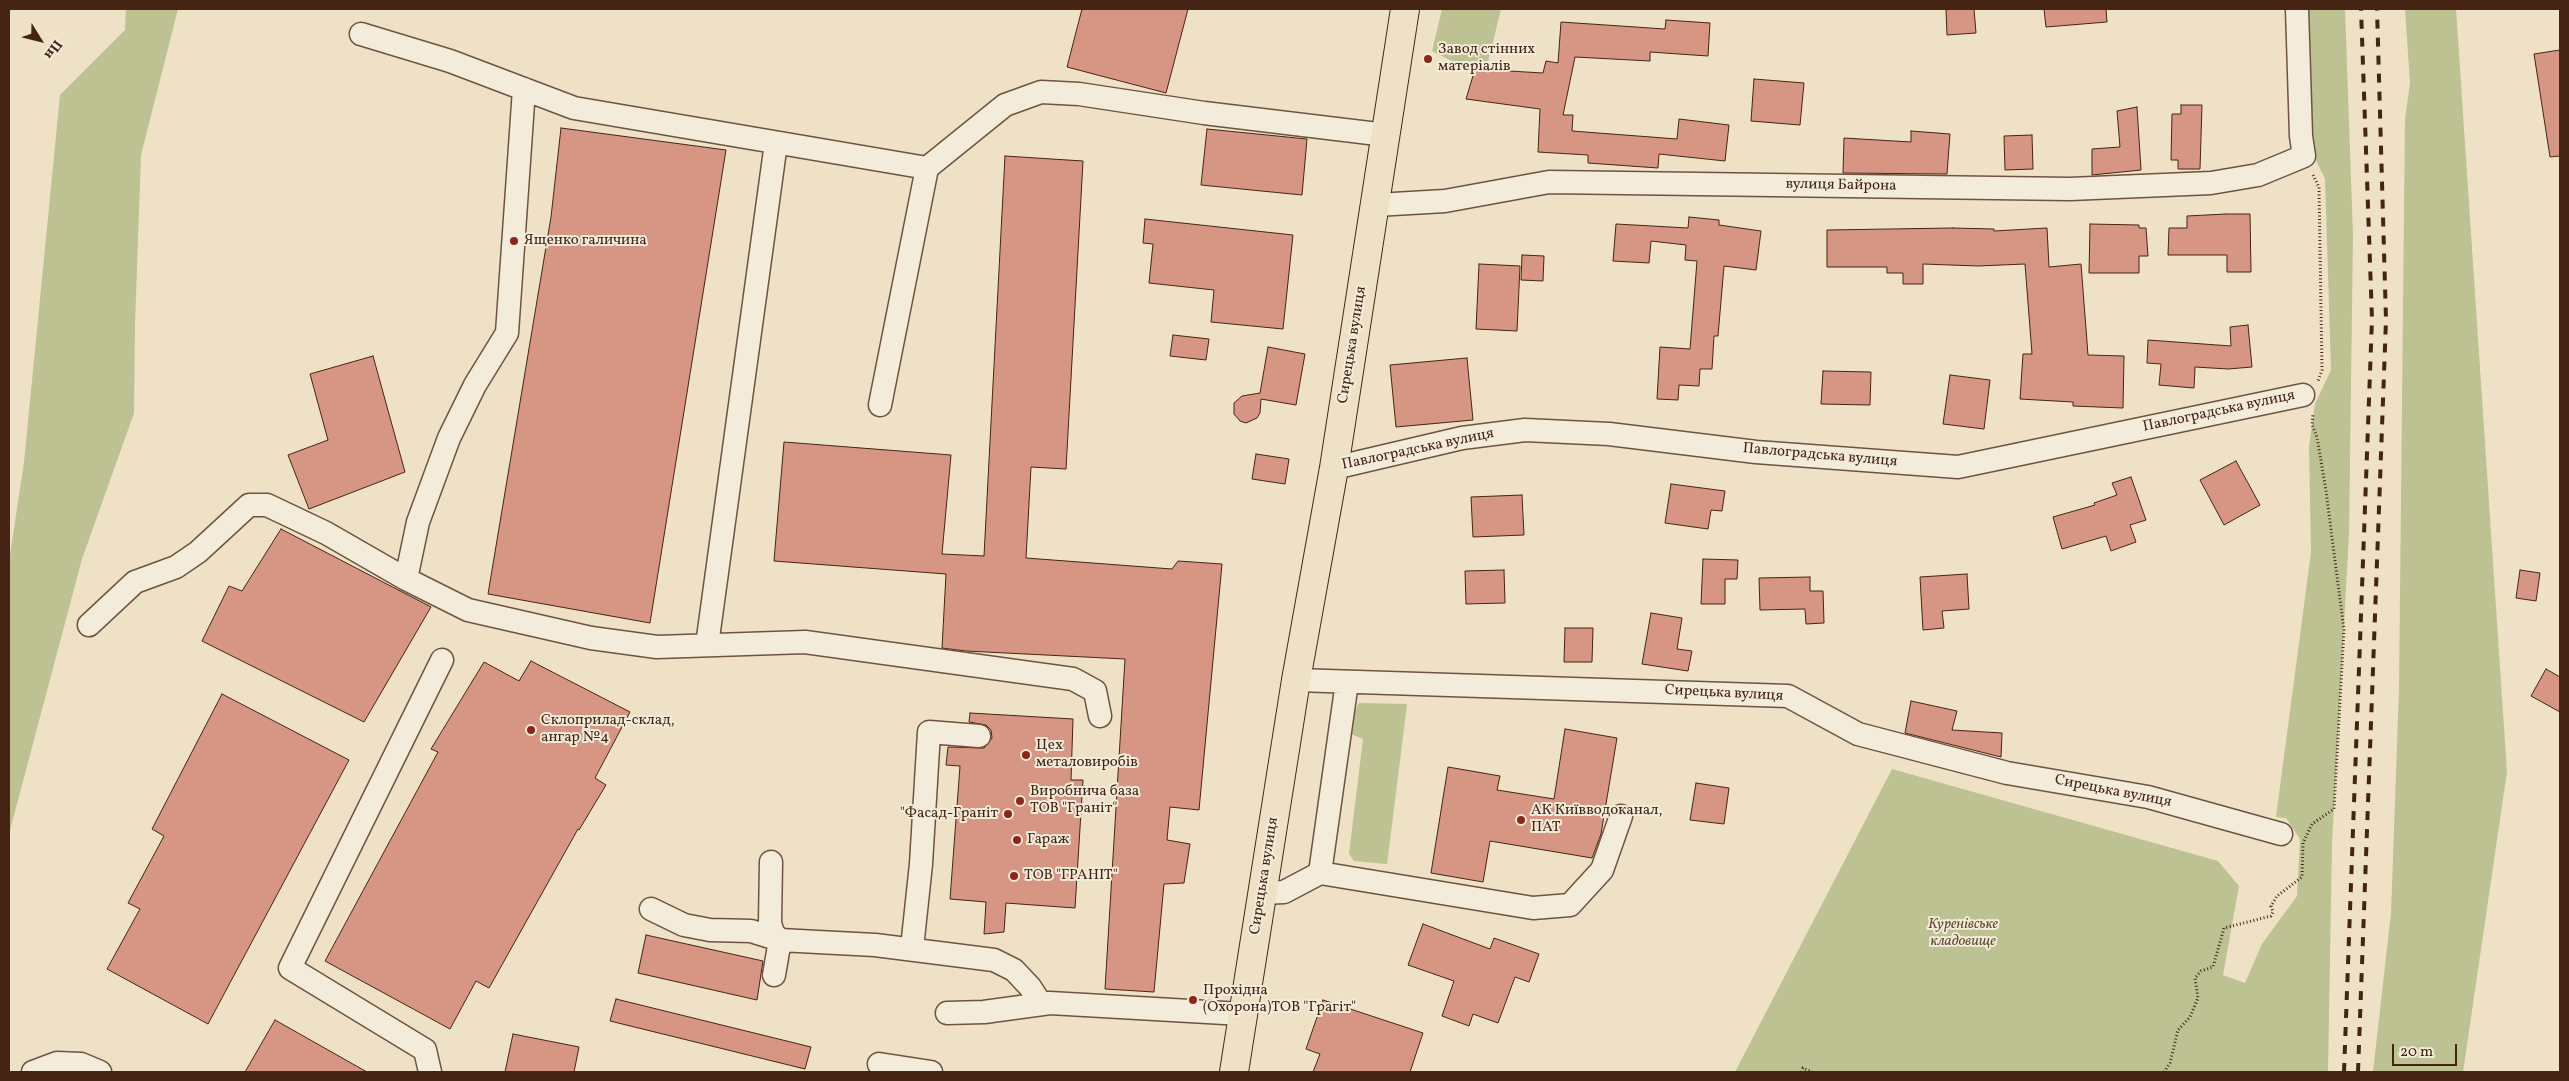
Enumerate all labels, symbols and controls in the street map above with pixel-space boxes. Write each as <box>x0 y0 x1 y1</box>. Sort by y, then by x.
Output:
north arrow <box>15 15 65 65</box>
text: Пн <box>39 35 66 63</box>
place label: Завод стінних матеріалів <box>1438 41 1535 76</box>
marker: Завод стінних матеріалів <box>1422 53 1434 65</box>
street label: вулиця Байрона <box>1785 176 1897 196</box>
place label: Ященко галичина <box>524 232 647 250</box>
marker: Ященко галичина <box>508 235 520 247</box>
street label: Сирецька вулиця <box>1335 285 1371 405</box>
street label: Павлоградська вулиця <box>2141 387 2297 437</box>
street label: Павлоградська вулиця <box>1340 425 1496 475</box>
street label: Павлоградська вулиця <box>1742 440 1898 472</box>
street label: Сирецька вулиця <box>1664 682 1784 706</box>
place label: Склоприлад-склад, ангар №4 <box>541 712 675 747</box>
marker: Склоприлад-склад, ангар №4 <box>525 724 537 736</box>
place label: Цех металовиробів <box>1036 737 1138 772</box>
marker: Цех металовиробів <box>1020 749 1032 761</box>
street label: Сирецька вулиця <box>2053 772 2173 812</box>
place label: Виробнича база ТОВ "Граніт" <box>1030 783 1139 818</box>
marker: Виробнича база ТОВ "Граніт" <box>1014 795 1026 807</box>
place label: АК Київводоканал, ПАТ <box>1531 802 1662 837</box>
place label: "Фасад-Граніт <box>900 805 998 823</box>
marker: "Фасад-Граніт <box>1002 808 1014 820</box>
marker: АК Київводоканал, ПАТ <box>1515 814 1527 826</box>
street label: Сирецька вулиця <box>1247 816 1283 936</box>
place label: Гараж <box>1027 831 1069 849</box>
marker: Гараж <box>1011 834 1023 846</box>
place label: ТОВ "ГРАНІТ" <box>1024 867 1118 885</box>
marker: ТОВ "ГРАНІТ" <box>1008 870 1020 882</box>
park label: Куренівське кладовище <box>1928 916 1998 951</box>
place label: Прохідна (Охорона)ТОВ "Грагіт" <box>1203 982 1356 1017</box>
marker: Прохідна (Охорона)ТОВ "Грагіт" <box>1187 994 1199 1006</box>
scale bar <box>2394 1034 2459 1066</box>
text: 20 m <box>2400 1042 2433 1063</box>

